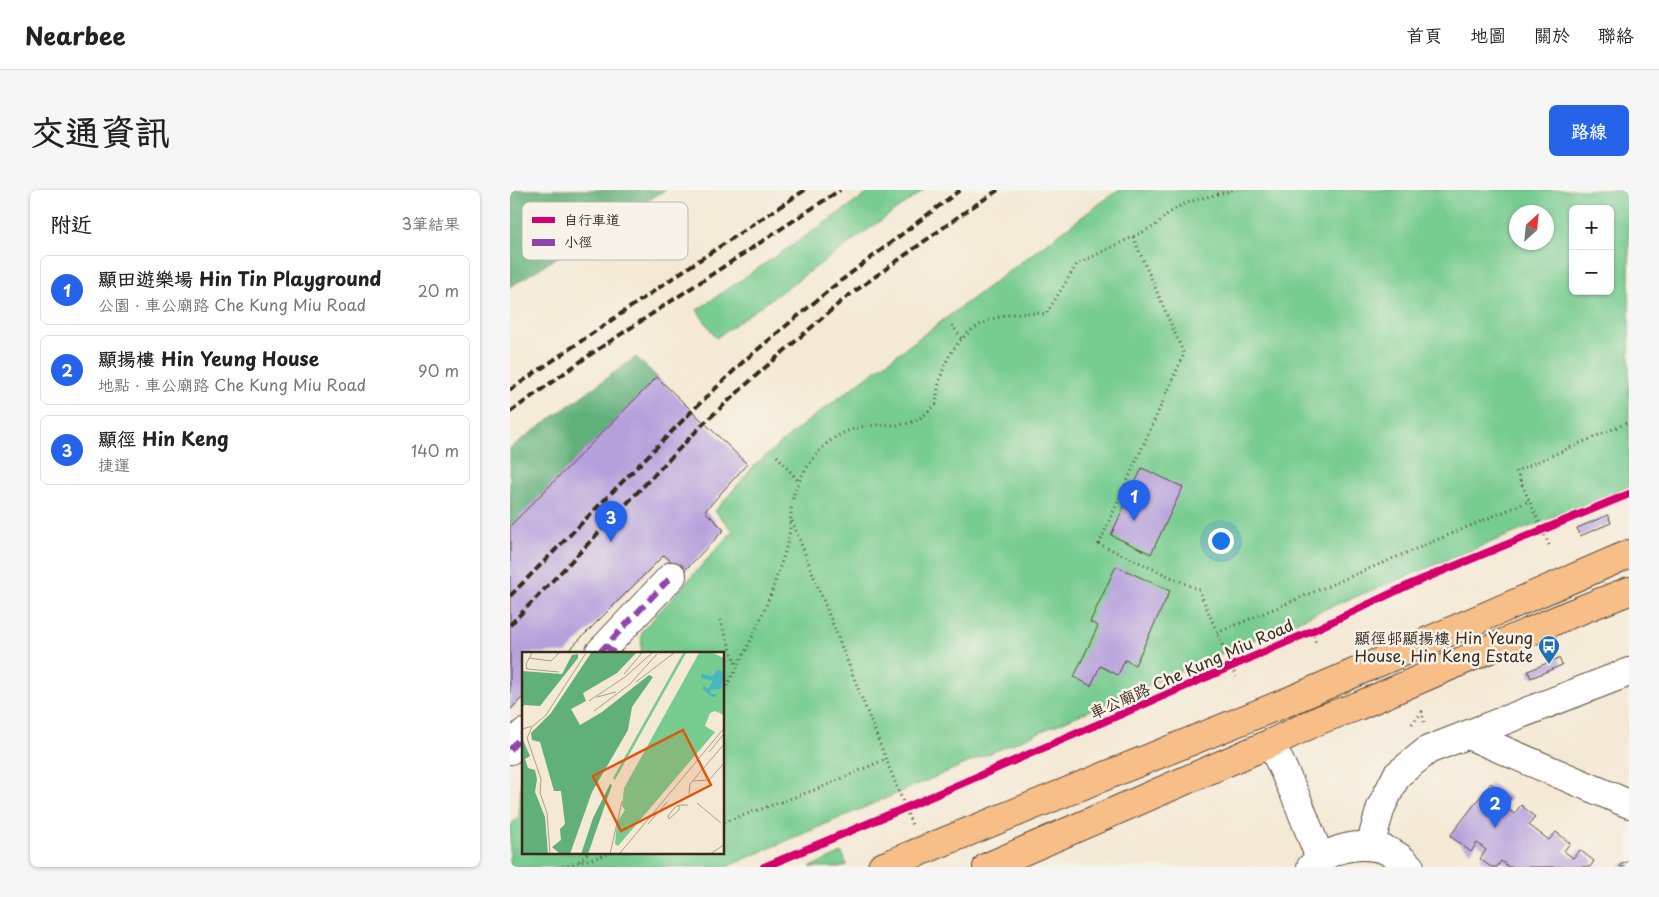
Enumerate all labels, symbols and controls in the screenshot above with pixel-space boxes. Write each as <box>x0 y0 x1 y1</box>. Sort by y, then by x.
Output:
text: Nearbee <box>25 17 126 53</box>
text: 首頁 <box>1406 21 1442 48</box>
text: 地圖 <box>1470 21 1506 48</box>
text: 關於 <box>1534 21 1570 48</box>
text: 聯絡 <box>1598 21 1634 48</box>
text: 交通資訊 <box>30 104 170 157</box>
button: 路線 <box>1549 105 1629 156</box>
legend <box>522 202 688 260</box>
north arrow <box>1509 205 1554 250</box>
map controls <box>1569 205 1614 295</box>
button: + <box>1569 205 1614 250</box>
text: 附近 <box>50 207 92 239</box>
text: 自行車道 <box>564 209 620 230</box>
text: 3筆結果 <box>401 211 460 235</box>
text: 小徑 <box>564 231 592 252</box>
button: − <box>1569 250 1614 295</box>
text: 顯田遊樂場 Hin Tin Playground <box>98 264 381 292</box>
text: 1 <box>63 278 71 302</box>
text: 20 m <box>418 278 459 302</box>
text: 公園 · 車公廟路 Che Kung Miu Road <box>98 292 366 316</box>
text: 顯揚樓 Hin Yeung House <box>98 344 319 372</box>
text: 2 <box>61 358 73 382</box>
text: 90 m <box>418 358 459 382</box>
text: 地點 · 車公廟路 Che Kung Miu Road <box>98 372 366 396</box>
text: 顯徑 Hin Keng <box>98 424 229 452</box>
text: 3 <box>62 438 72 462</box>
text: 140 m <box>411 438 459 462</box>
text: 捷運 <box>98 452 130 476</box>
pin: 1 <box>1118 480 1150 521</box>
pin: 3 <box>595 501 627 542</box>
your location <box>1208 528 1234 554</box>
street label: 車公廟路 Che Kung Miu Road <box>1085 612 1297 724</box>
place label: 顯徑邨顯揚樓 Hin Yeung House, Hin Keng Estate <box>1354 625 1533 667</box>
bus stop icon: 顯徑邨顯揚樓 Hin Yeung House, Hin Keng Estate <box>1537 634 1561 665</box>
inset map <box>522 652 725 854</box>
pin: 2 <box>1479 787 1511 828</box>

